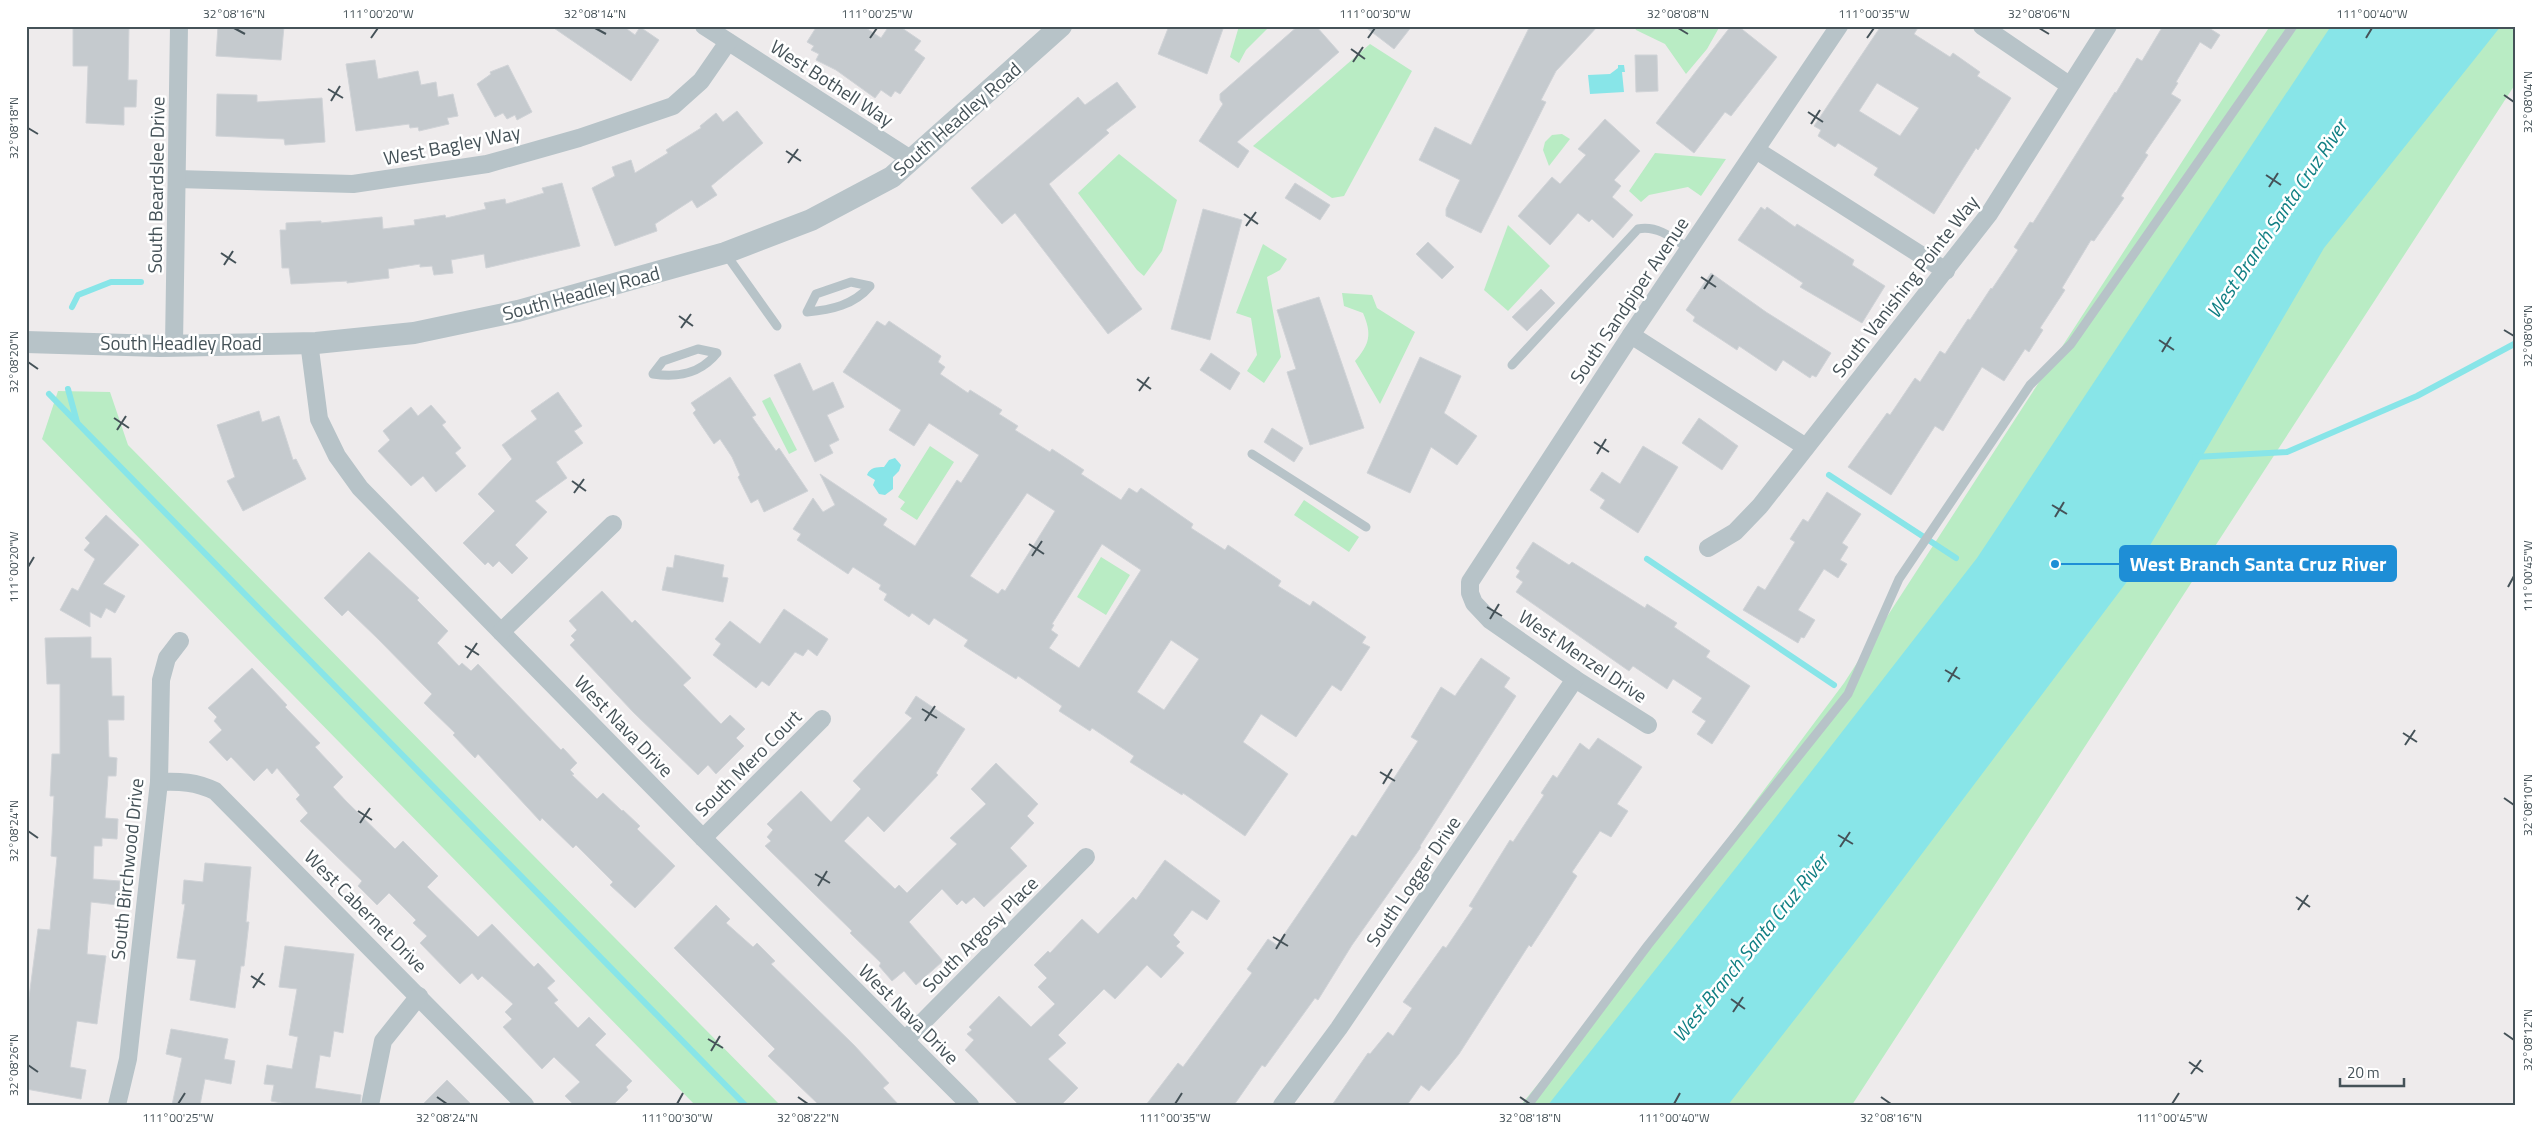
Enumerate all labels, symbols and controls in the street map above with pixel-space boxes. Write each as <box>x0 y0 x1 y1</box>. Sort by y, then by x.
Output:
text: 32°08'16"N <box>203 4 265 23</box>
text: 111°00'20"W <box>342 4 414 23</box>
text: 32°08'14"N <box>564 4 626 23</box>
text: 111°00'25"W <box>841 4 913 23</box>
text: 111°00'30"W <box>1339 4 1411 23</box>
text: 32°08'08"N <box>1647 4 1709 23</box>
text: 111°00'35"W <box>1838 4 1910 23</box>
text: 32°08'06"N <box>2008 4 2070 23</box>
text: 111°00'40"W <box>2336 4 2408 23</box>
street label: West Bothell Way <box>765 32 900 133</box>
street label: South Headley Road <box>886 55 1027 183</box>
text: 32°08'04"N <box>2518 71 2537 133</box>
street label: South Beardslee Drive <box>139 96 172 274</box>
text: 32°08'18"N <box>4 97 23 159</box>
water label: West Branch Santa Cruz River <box>2198 111 2356 324</box>
street label: West Bagley Way <box>381 117 523 172</box>
street label: South Vanishing Pointe Way <box>1824 188 1985 383</box>
street label: South Sandpiper Avenue <box>1562 211 1695 389</box>
street label: South Headley Road <box>499 258 663 327</box>
text: 32°08'06"N <box>2518 305 2537 367</box>
street label: South Headley Road <box>100 328 262 357</box>
text: 32°08'20"N <box>4 331 23 393</box>
text: 111°00'20"W <box>4 531 23 603</box>
text: 111°00'45"W <box>2518 540 2537 612</box>
callout: West Branch Santa Cruz River <box>2120 546 2396 581</box>
text: West Branch Santa Cruz River <box>2130 548 2387 579</box>
street label: West Menzel Drive <box>1513 602 1653 709</box>
street label: West Nava Drive <box>568 668 681 783</box>
street label: South Mero Court <box>688 702 808 823</box>
text: 32°08'10"N <box>2518 774 2537 836</box>
street label: South Birchwood Drive <box>103 777 150 961</box>
text: 32°08'24"N <box>4 800 23 862</box>
street label: South Logger Drive <box>1358 810 1467 952</box>
street label: West Cabernet Drive <box>298 842 435 979</box>
water label: West Branch Santa Cruz River <box>1664 845 1837 1048</box>
street label: South Argosy Place <box>915 869 1044 998</box>
street label: West Nava Drive <box>852 957 966 1071</box>
text: 32°08'12"N <box>2518 1009 2537 1071</box>
text: 32°08'26"N <box>4 1034 23 1096</box>
scale bar <box>2340 1056 2403 1088</box>
text: 20 m <box>2347 1061 2380 1084</box>
text: 111°00'25"W <box>142 1108 214 1127</box>
text: 32°08'24"N <box>416 1108 478 1127</box>
text: 111°00'30"W <box>641 1108 713 1127</box>
text: 32°08'22"N <box>777 1108 839 1127</box>
text: 111°00'35"W <box>1139 1108 1211 1127</box>
text: 32°08'18"N <box>1499 1108 1561 1127</box>
text: 111°00'40"W <box>1638 1108 1710 1127</box>
text: 32°08'16"N <box>1860 1108 1922 1127</box>
text: 111°00'45"W <box>2136 1108 2208 1127</box>

